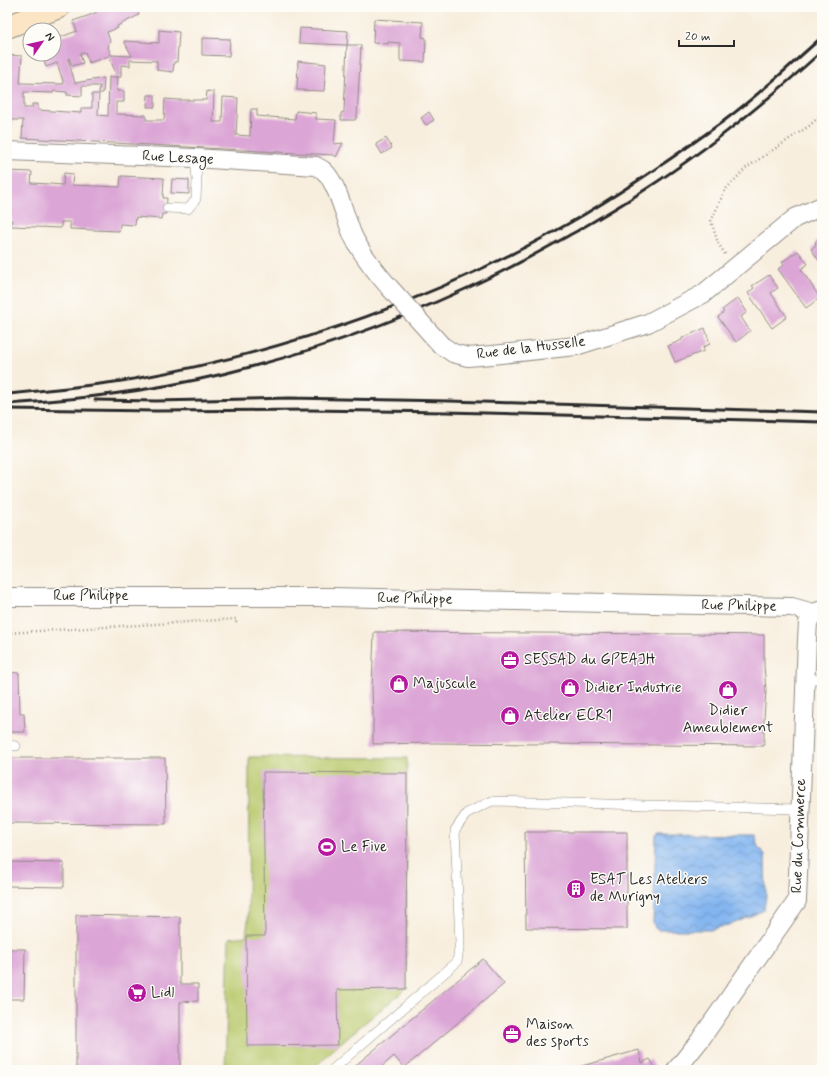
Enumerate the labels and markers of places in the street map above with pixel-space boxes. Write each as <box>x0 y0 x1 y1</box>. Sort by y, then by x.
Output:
office icon: SESSAD du GPEAJH <box>499 649 521 671</box>
place label: SESSAD du GPEAJH <box>524 650 656 670</box>
shop icon: Majuscule <box>388 673 410 695</box>
place label: Majuscule <box>413 674 477 694</box>
shop icon: Didier Industrie <box>559 677 581 699</box>
place label: Didier Industrie <box>584 678 682 698</box>
shop icon: Didier Ameublement <box>717 679 739 701</box>
place label: Didier Ameublement <box>683 701 773 738</box>
shop icon: Atelier ECR1 <box>499 705 521 727</box>
place label: Atelier ECR1 <box>524 706 612 726</box>
sports icon: Le Five <box>316 836 338 858</box>
place label: Le Five <box>341 837 387 857</box>
place label: ESAT Les Ateliers de Murigny <box>590 870 708 907</box>
building icon: ESAT Les Ateliers de Murigny <box>565 878 587 900</box>
supermarket icon: Lidl <box>126 982 148 1004</box>
place label: Lidl <box>151 983 174 1003</box>
place label: Maison des sports <box>526 1015 589 1052</box>
office icon: Maison des sports <box>501 1023 523 1045</box>

